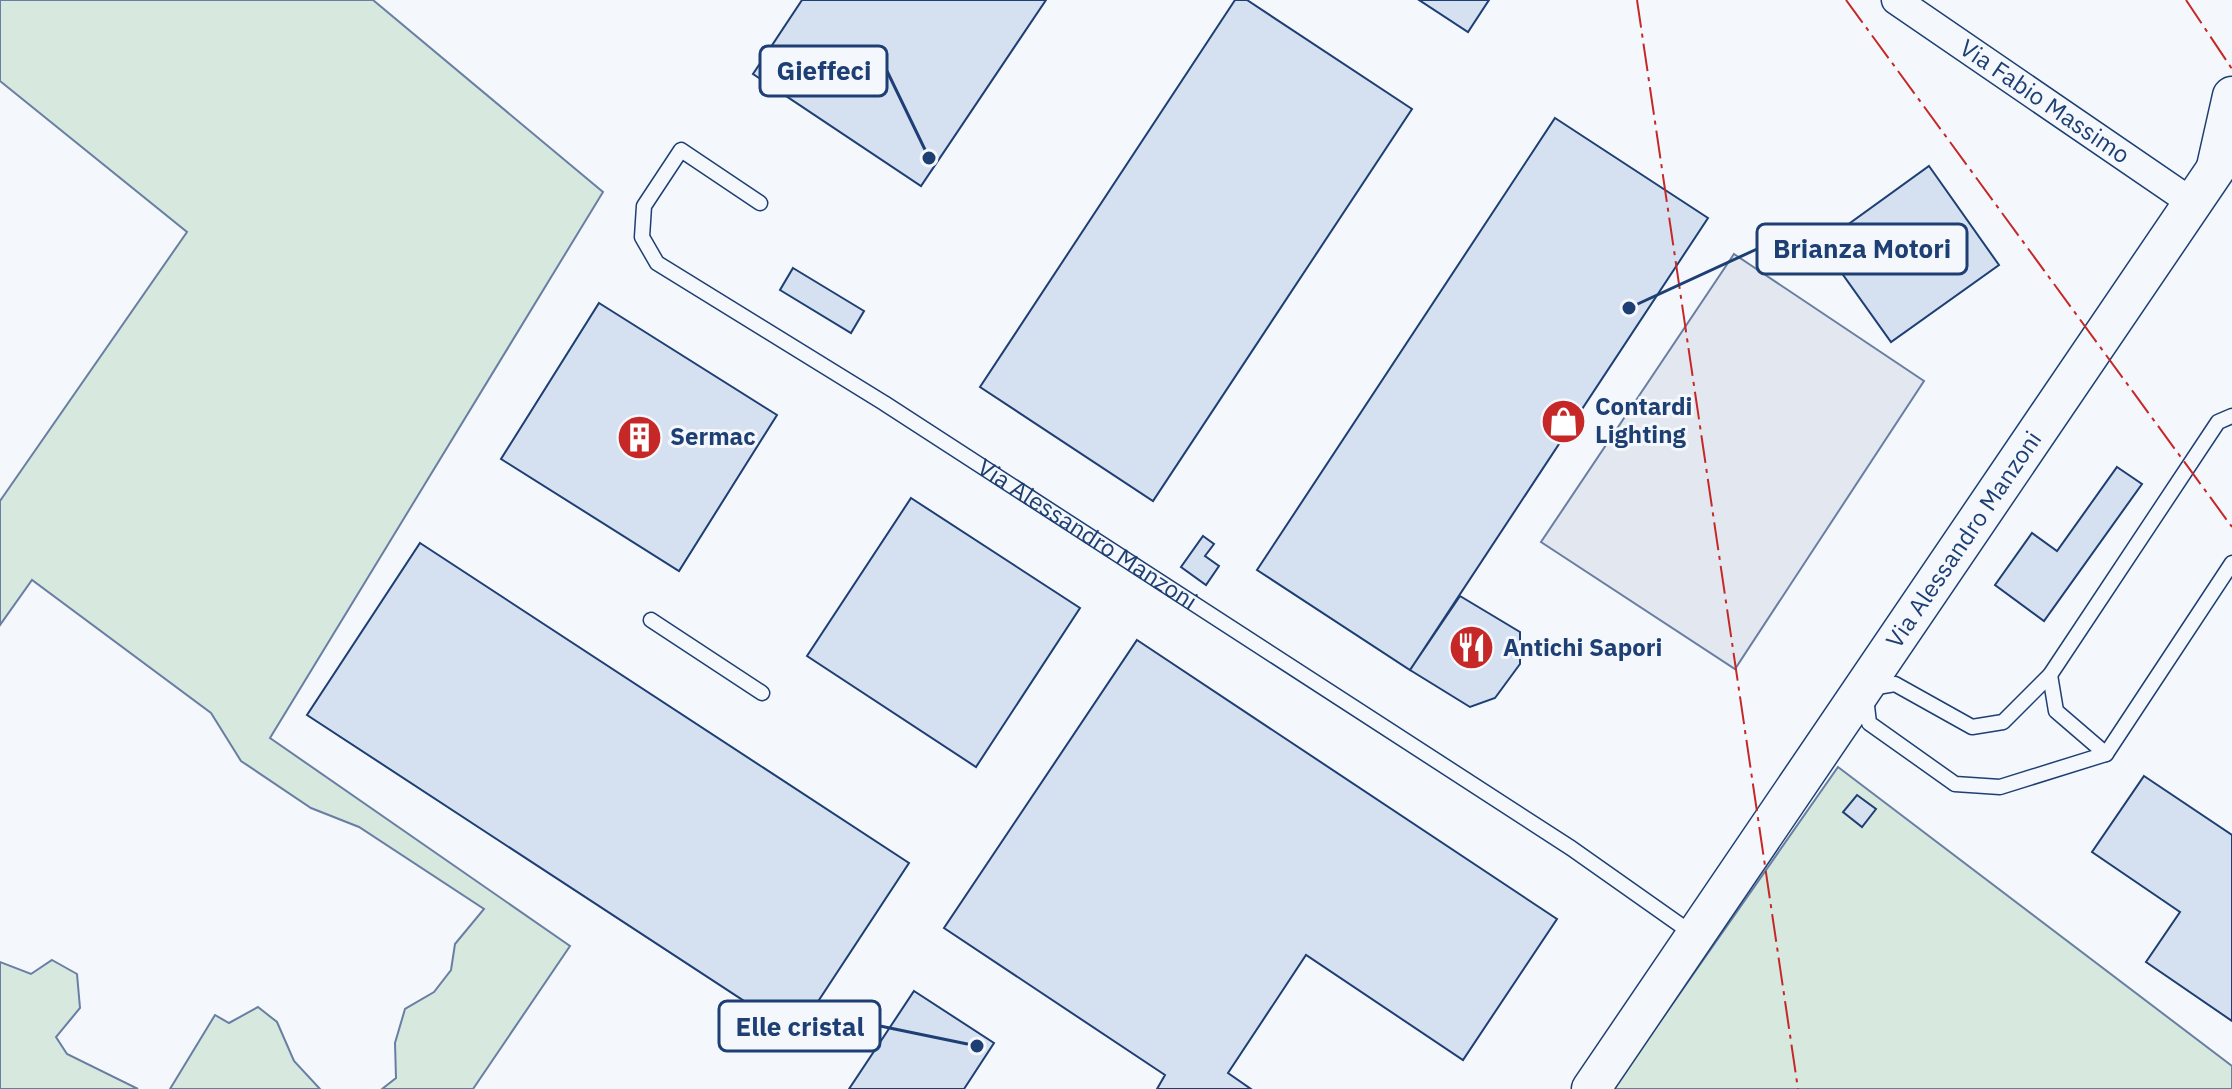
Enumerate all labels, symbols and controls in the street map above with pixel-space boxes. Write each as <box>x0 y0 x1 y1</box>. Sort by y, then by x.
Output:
street label: Via Fabio Massimo <box>1954 31 2136 170</box>
callout: Gieffeci <box>760 46 887 96</box>
text: Gieffeci <box>776 53 872 87</box>
callout: Brianza Motori <box>1757 224 1967 274</box>
text: Brianza Motori <box>1773 231 1951 265</box>
place label: Contardi Lighting <box>1595 390 1692 450</box>
shop icon: Contardi Lighting <box>1540 397 1588 445</box>
building icon: Sermac <box>615 413 663 461</box>
place label: Sermac <box>670 420 756 452</box>
street label: Via Alessandro Manzoni <box>1878 424 2048 654</box>
street label: Via Alessandro Manzoni <box>972 451 1204 617</box>
restaurant icon: Antichi Sapori <box>1448 624 1496 672</box>
place label: Antichi Sapori <box>1503 631 1662 663</box>
callout: Elle cristal <box>719 1001 880 1051</box>
text: Elle cristal <box>736 1009 865 1043</box>

